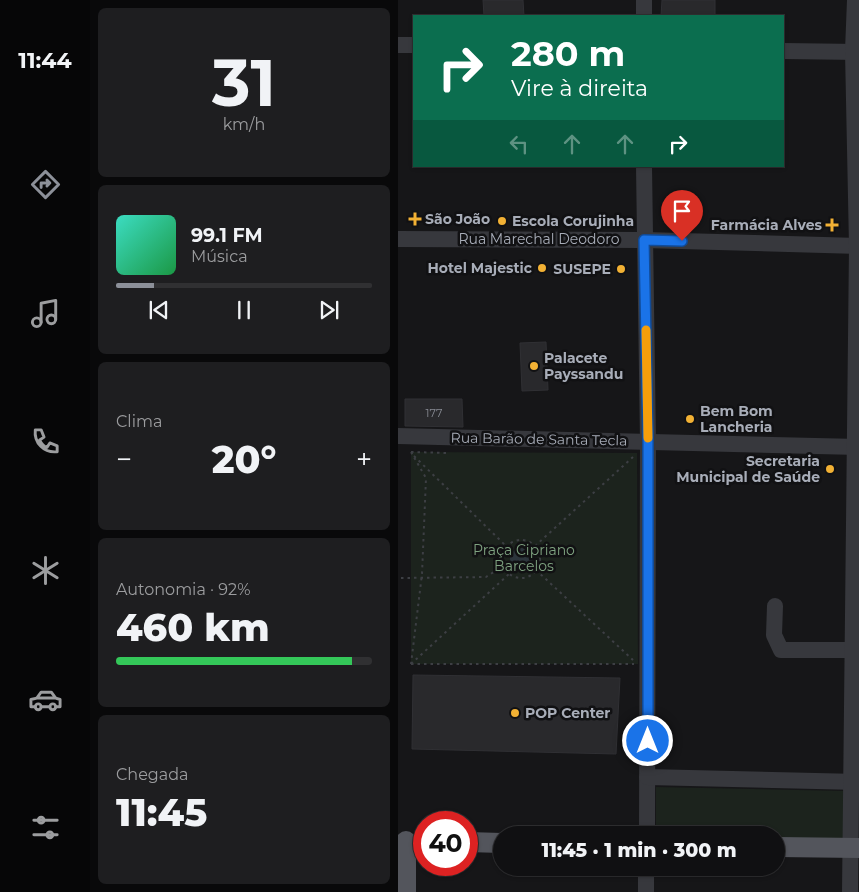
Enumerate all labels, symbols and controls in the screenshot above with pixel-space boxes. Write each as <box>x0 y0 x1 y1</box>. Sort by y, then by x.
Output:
text: 280 m <box>511 32 625 75</box>
icon: right <box>428 35 493 100</box>
text: 31 <box>212 43 276 122</box>
text: 11:44 <box>18 47 72 74</box>
text: Vire à direita <box>511 75 648 102</box>
text: km/h <box>223 115 265 134</box>
icon: left <box>505 130 533 158</box>
icon: ahead <box>558 130 586 158</box>
icon: ahead <box>611 130 639 158</box>
icon: right <box>664 130 692 158</box>
icon: directions <box>28 167 63 202</box>
pin <box>661 190 703 241</box>
icon: arrive <box>668 197 696 225</box>
place label: São João <box>425 210 490 228</box>
place label: Escola Corujinha <box>512 212 634 230</box>
marker: São João <box>409 213 421 225</box>
marker: Escola Corujinha <box>496 215 508 227</box>
place label: Farmácia Alves <box>711 216 823 234</box>
marker: Farmácia Alves <box>826 219 838 231</box>
text: 99.1 FM <box>191 224 263 247</box>
street label: Rua Marechal Deodoro <box>458 230 620 248</box>
text: Música <box>191 247 248 266</box>
place label: Hotel Majestic <box>428 259 533 277</box>
place label: SUSEPE <box>553 260 611 278</box>
marker: Hotel Majestic <box>536 262 548 274</box>
marker: SUSEPE <box>615 263 627 275</box>
icon: music <box>28 296 63 331</box>
icon: previous <box>145 296 173 324</box>
icon: pause <box>230 296 258 324</box>
icon: next <box>315 296 343 324</box>
place label: Palacete Payssandu <box>544 349 623 383</box>
marker: Palacete Payssandu <box>528 360 540 372</box>
place label: Bem Bom Lancheria <box>700 402 773 436</box>
house number: 177 <box>426 406 442 420</box>
text: Clima <box>116 412 162 431</box>
marker: Bem Bom Lancheria <box>684 413 696 425</box>
icon: phone <box>28 424 63 459</box>
street label: Rua Barão de Santa Tecla <box>450 428 628 450</box>
text: 20° <box>212 436 276 483</box>
text: − <box>116 442 132 476</box>
text: + <box>356 442 372 476</box>
place label: Secretaria Municipal de Saúde <box>676 452 820 486</box>
marker: Secretaria Municipal de Saúde <box>824 463 836 475</box>
park label: Praça Cipriano Barcelos <box>473 541 575 575</box>
icon: climate <box>28 553 63 588</box>
text: Autonomia · 92% <box>116 580 251 599</box>
text: 460 km <box>116 604 270 651</box>
icon: car <box>28 682 63 717</box>
place label: POP Center <box>525 704 610 722</box>
marker: POP Center <box>509 707 521 719</box>
position arrow <box>621 714 673 766</box>
text: Chegada <box>116 765 189 784</box>
text: 11:45 <box>116 789 207 836</box>
icon: filters <box>28 810 63 845</box>
speed limit sign: 40 <box>413 811 478 876</box>
text: 11:45 · 1 min · 300 m <box>541 839 737 862</box>

